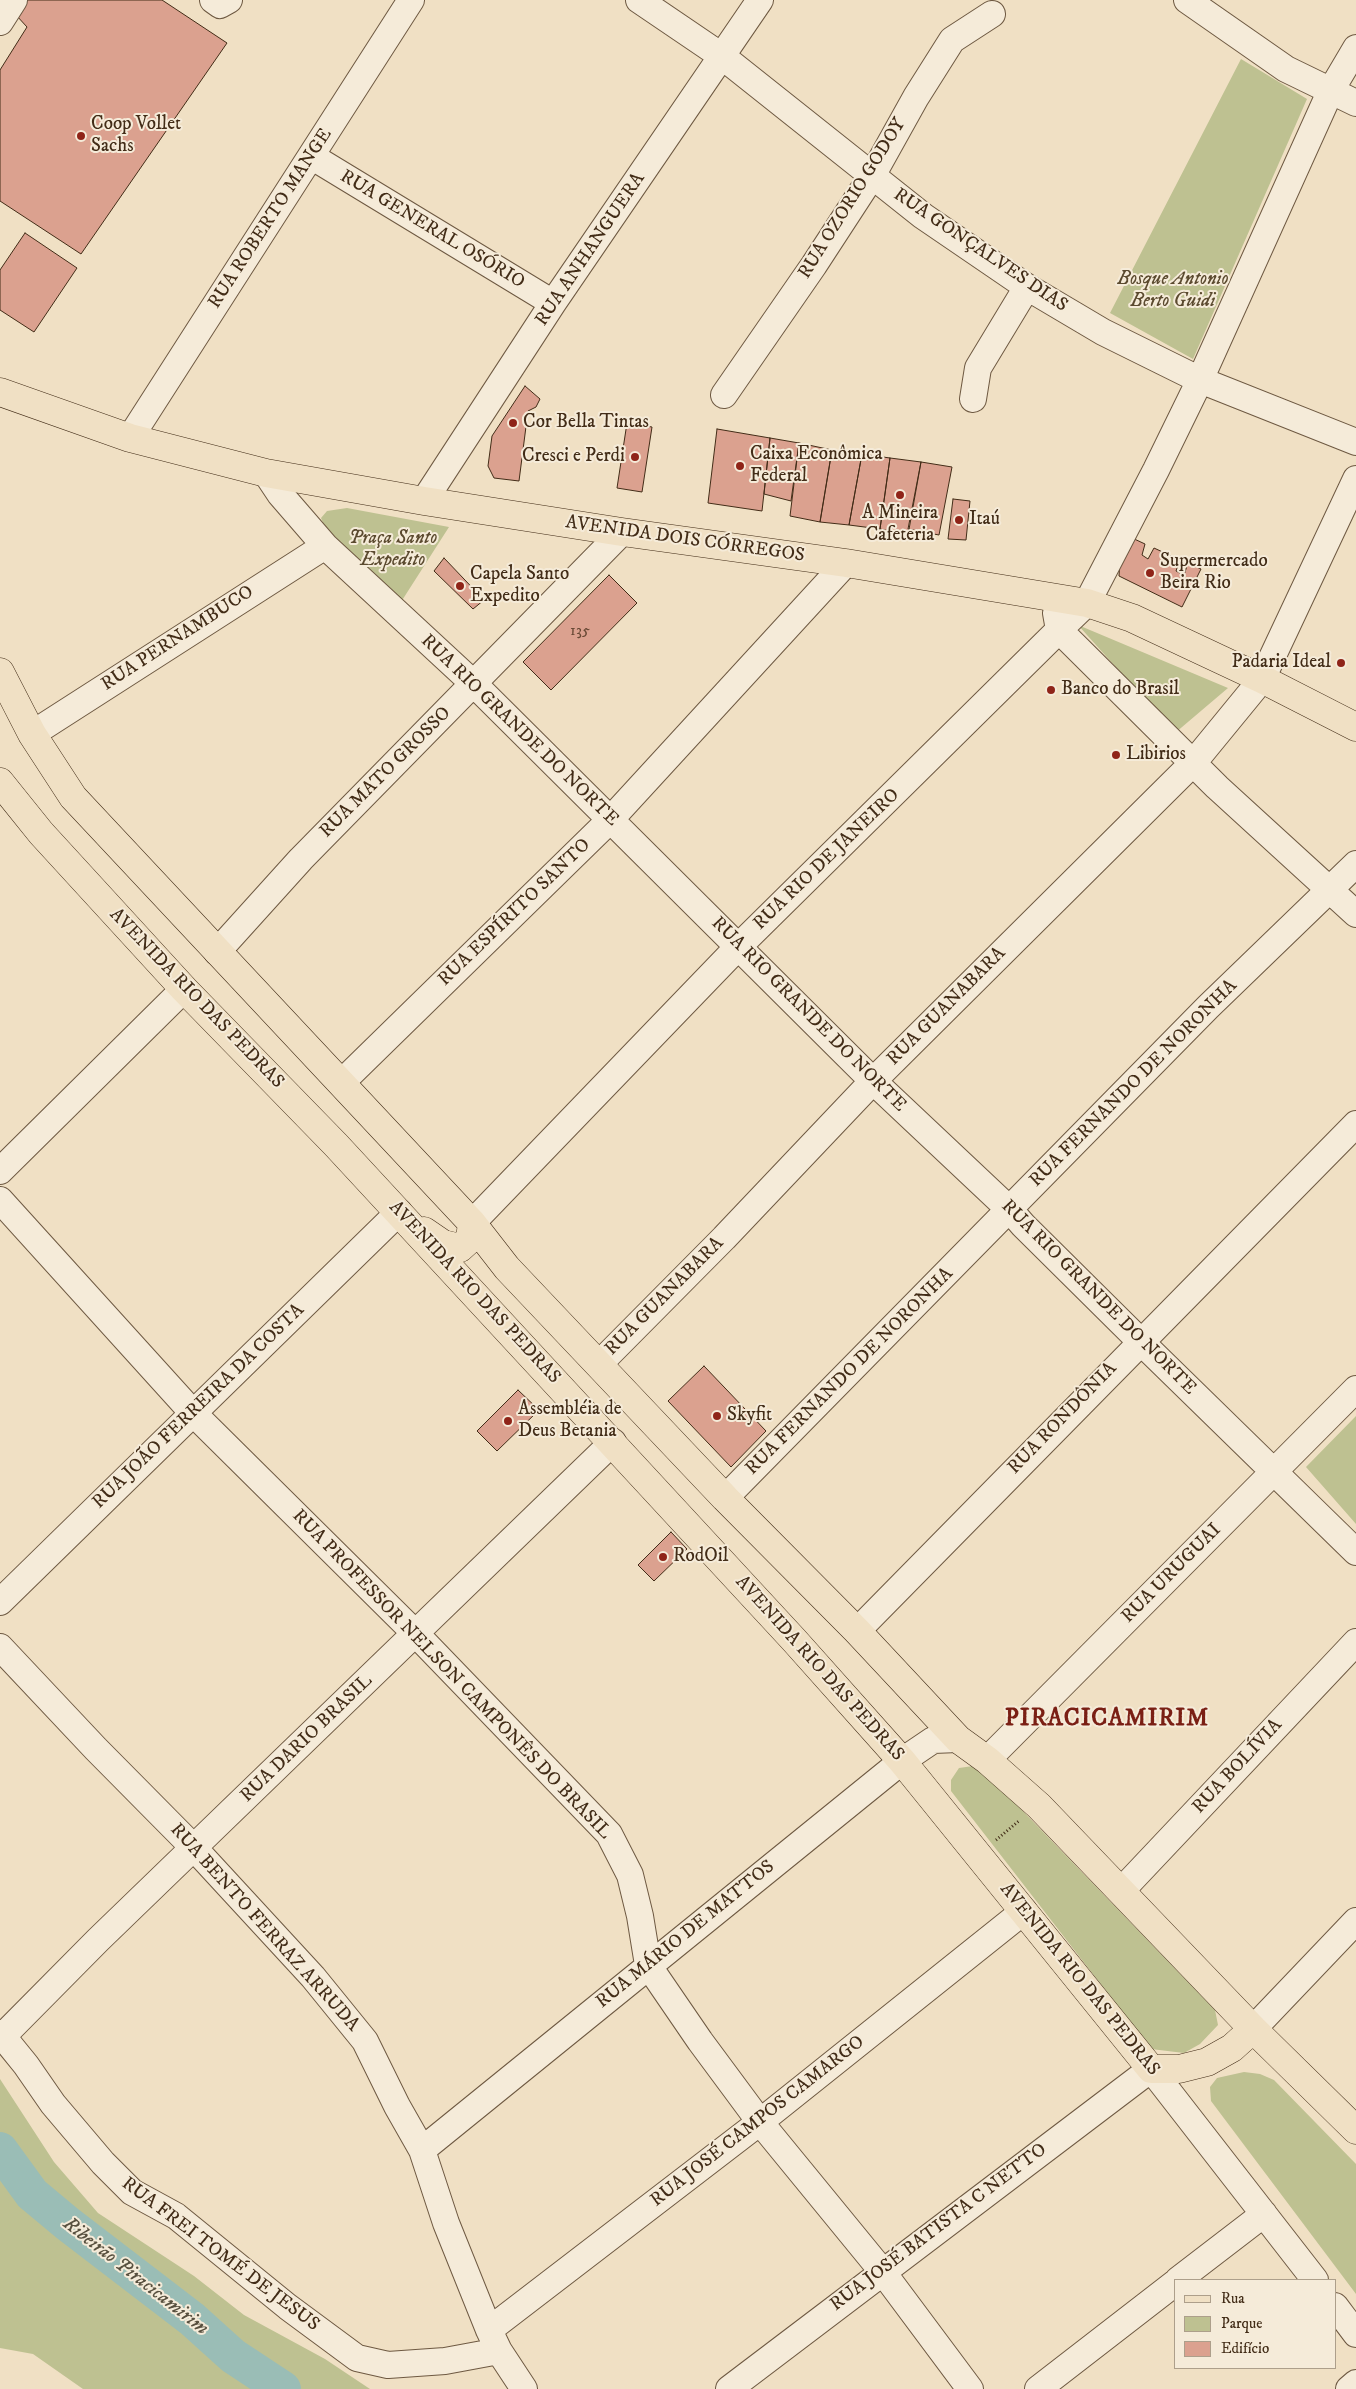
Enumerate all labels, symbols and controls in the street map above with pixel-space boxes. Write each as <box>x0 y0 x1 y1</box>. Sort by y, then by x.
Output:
place label: Coop Vollet Sachs <box>91 114 181 158</box>
street label: RUA OZORIO GODOY <box>794 114 912 284</box>
street label: RUA ROBERTO MANGE <box>204 125 338 313</box>
marker: Coop Vollet Sachs <box>75 130 87 142</box>
street label: RUA GENERAL OSÓRIO <box>336 166 528 294</box>
street label: RUA ANHANGUERA <box>531 169 651 331</box>
street label: RUA GONÇALVES DIAS <box>889 184 1071 318</box>
park label: Bosque Antonio Berto Guidi <box>1117 269 1229 313</box>
place label: Cor Bella Tintas <box>523 412 649 434</box>
marker: Cor Bella Tintas <box>507 417 519 429</box>
place label: Caixa Econômica Federal <box>750 444 882 488</box>
place label: Cresci e Perdi <box>522 446 625 468</box>
marker: Cresci e Perdi <box>629 451 641 463</box>
marker: Caixa Econômica Federal <box>734 460 746 472</box>
marker: A Mineira Cafeteria <box>894 489 906 501</box>
place label: A Mineira Cafeteria <box>862 503 938 547</box>
place label: Itaú <box>969 509 1000 531</box>
street label: AVENIDA DOIS CÓRREGOS <box>564 512 806 568</box>
marker: Itaú <box>953 514 965 526</box>
park label: Praça Santo Expedito <box>349 528 437 572</box>
place label: Supermercado Beira Rio <box>1160 551 1268 595</box>
place label: Capela Santo Expedito <box>470 564 569 608</box>
marker: Supermercado Beira Rio <box>1144 567 1156 579</box>
marker: Capela Santo Expedito <box>454 580 466 592</box>
street label: RUA PERNAMBUCO <box>98 581 258 697</box>
house number: 135 <box>570 622 590 642</box>
street label: RUA RIO GRANDE DO NORTE <box>415 630 623 832</box>
place label: Padaria Ideal <box>1232 652 1331 674</box>
marker: Padaria Ideal <box>1335 657 1347 669</box>
place label: Banco do Brasil <box>1061 679 1179 701</box>
marker: Banco do Brasil <box>1045 684 1057 696</box>
street label: RUA MATO GROSSO <box>316 703 456 843</box>
place label: Libirios <box>1126 744 1186 766</box>
marker: Libirios <box>1110 749 1122 761</box>
street label: RUA RIO DE JANEIRO <box>749 784 905 936</box>
street label: RUA ESPÍRITO SANTO <box>434 834 596 992</box>
street label: AVENIDA RIO DAS PEDRAS <box>104 904 288 1094</box>
street label: RUA RIO GRANDE DO NORTE <box>706 913 910 1117</box>
street label: RUA GUANABARA <box>883 943 1011 1071</box>
street label: RUA FERNANDO DE NORONHA <box>1025 975 1243 1193</box>
street label: RUA RIO GRANDE DO NORTE <box>996 1196 1200 1400</box>
street label: AVENIDA RIO DAS PEDRAS <box>383 1197 565 1389</box>
street label: RUA GUANABARA <box>601 1233 729 1361</box>
street label: RUA FERNANDO DE NORONHA <box>741 1263 959 1481</box>
street label: RUA JOÃO FERREIRA DA COSTA <box>88 1300 310 1514</box>
street label: RUA RONDÔNIA <box>1004 1358 1122 1480</box>
place label: Assembléia de Deus Betania <box>518 1399 622 1443</box>
place label: Skyfit <box>727 1405 772 1427</box>
marker: Skyfit <box>711 1410 723 1422</box>
marker: Assembléia de Deus Betania <box>502 1415 514 1427</box>
street label: RUA PROFESSOR NELSON CAMPONÊS DO BRASIL <box>287 1505 615 1845</box>
street label: RUA URUGUAI <box>1117 1519 1227 1629</box>
place label: RodOil <box>673 1546 728 1568</box>
marker: RodOil <box>657 1551 669 1563</box>
street label: AVENIDA RIO DAS PEDRAS <box>730 1572 908 1766</box>
street label: RUA DARIO BRASIL <box>236 1670 378 1808</box>
district label: PIRACICAMIRIM <box>1003 1706 1211 1734</box>
street label: RUA BOLÍVIA <box>1188 1715 1288 1819</box>
street label: RUA BENTO FERRAZ ARRUDA <box>164 1819 364 2037</box>
street label: RUA MÁRIO DE MATTOS <box>592 1856 780 2014</box>
street label: AVENIDA RIO DAS PEDRAS <box>994 1879 1164 2081</box>
street label: RUA JOSÉ CAMPOS CAMARGO <box>647 2031 869 2213</box>
street label: RUA JOSÉ BATISTA C NETTO <box>826 2139 1052 2317</box>
street label: RUA FREI TOMÉ DE JESUS <box>116 2173 324 2337</box>
water label: Ribeirão Piracicamirim <box>57 2213 213 2341</box>
legend <box>1174 2279 1336 2369</box>
text: Rua <box>1221 2289 1245 2308</box>
text: Parque <box>1221 2314 1262 2333</box>
text: Edifício <box>1221 2339 1269 2358</box>

